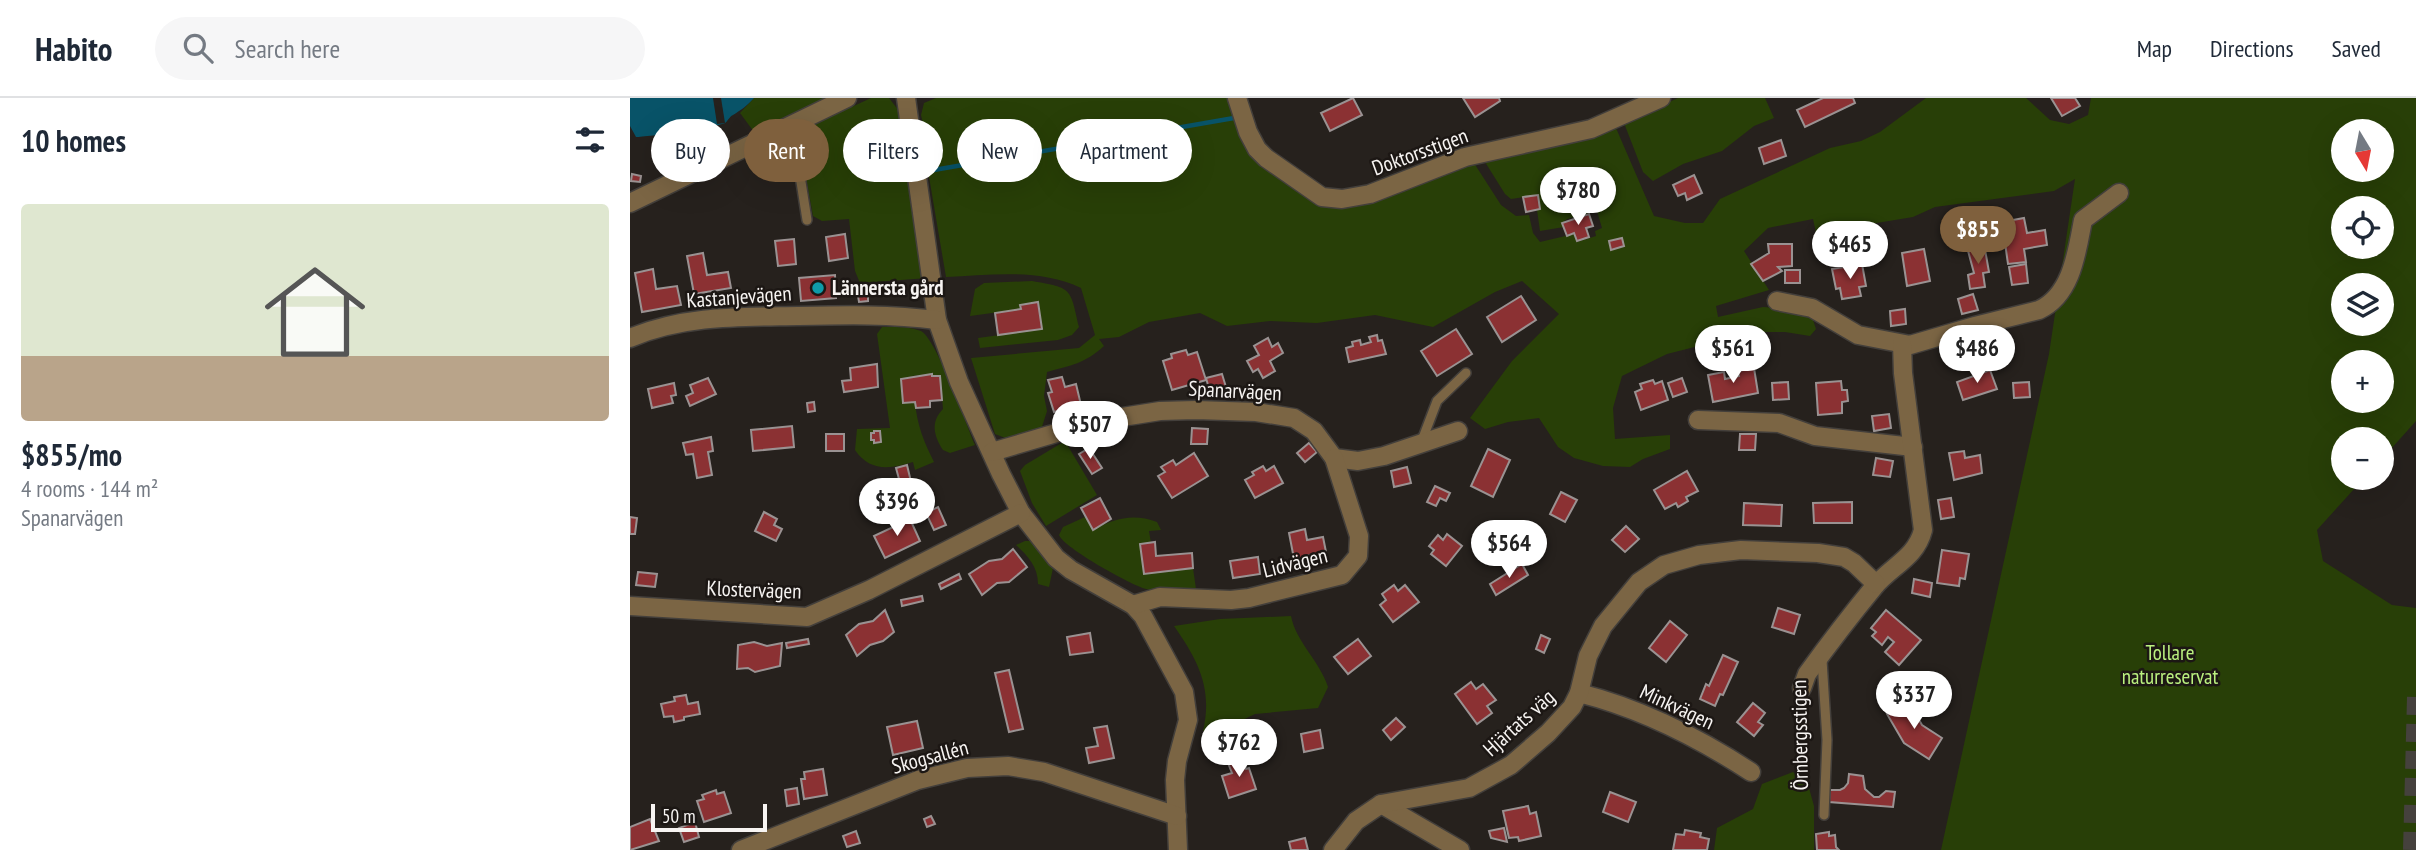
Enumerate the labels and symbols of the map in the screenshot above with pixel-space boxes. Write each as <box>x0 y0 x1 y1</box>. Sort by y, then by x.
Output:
north arrow <box>2331 119 2394 182</box>
street label: Doktorsstigen <box>1368 122 1472 181</box>
pin: $780 <box>1537 167 1619 227</box>
pin: $855 <box>1937 206 2019 266</box>
pin: $465 <box>1809 222 1891 281</box>
place label: Lännersta gård <box>832 274 944 301</box>
street label: Kastanjevägen <box>686 279 792 314</box>
marker: Lännersta gård <box>810 280 826 296</box>
pin: $561 <box>1692 326 1774 385</box>
pin: $486 <box>1936 326 2018 385</box>
street label: Spanarvägen <box>1188 375 1282 406</box>
pin: $507 <box>1049 402 1131 461</box>
pin: $396 <box>856 478 938 538</box>
pin: $564 <box>1468 520 1550 580</box>
street label: Lidvägen <box>1260 541 1330 584</box>
street label: Klostervägen <box>706 574 802 605</box>
park label: Tollare naturreservat <box>2122 639 2218 690</box>
pin: $337 <box>1873 672 1955 731</box>
street label: Minkvägen <box>1636 678 1719 735</box>
street label: Örnbergsstigen <box>1785 679 1814 791</box>
street label: Hjärtats väg <box>1477 683 1560 762</box>
pin: $762 <box>1198 720 1280 779</box>
street label: Skogsallén <box>889 733 971 780</box>
scale bar <box>651 801 766 833</box>

